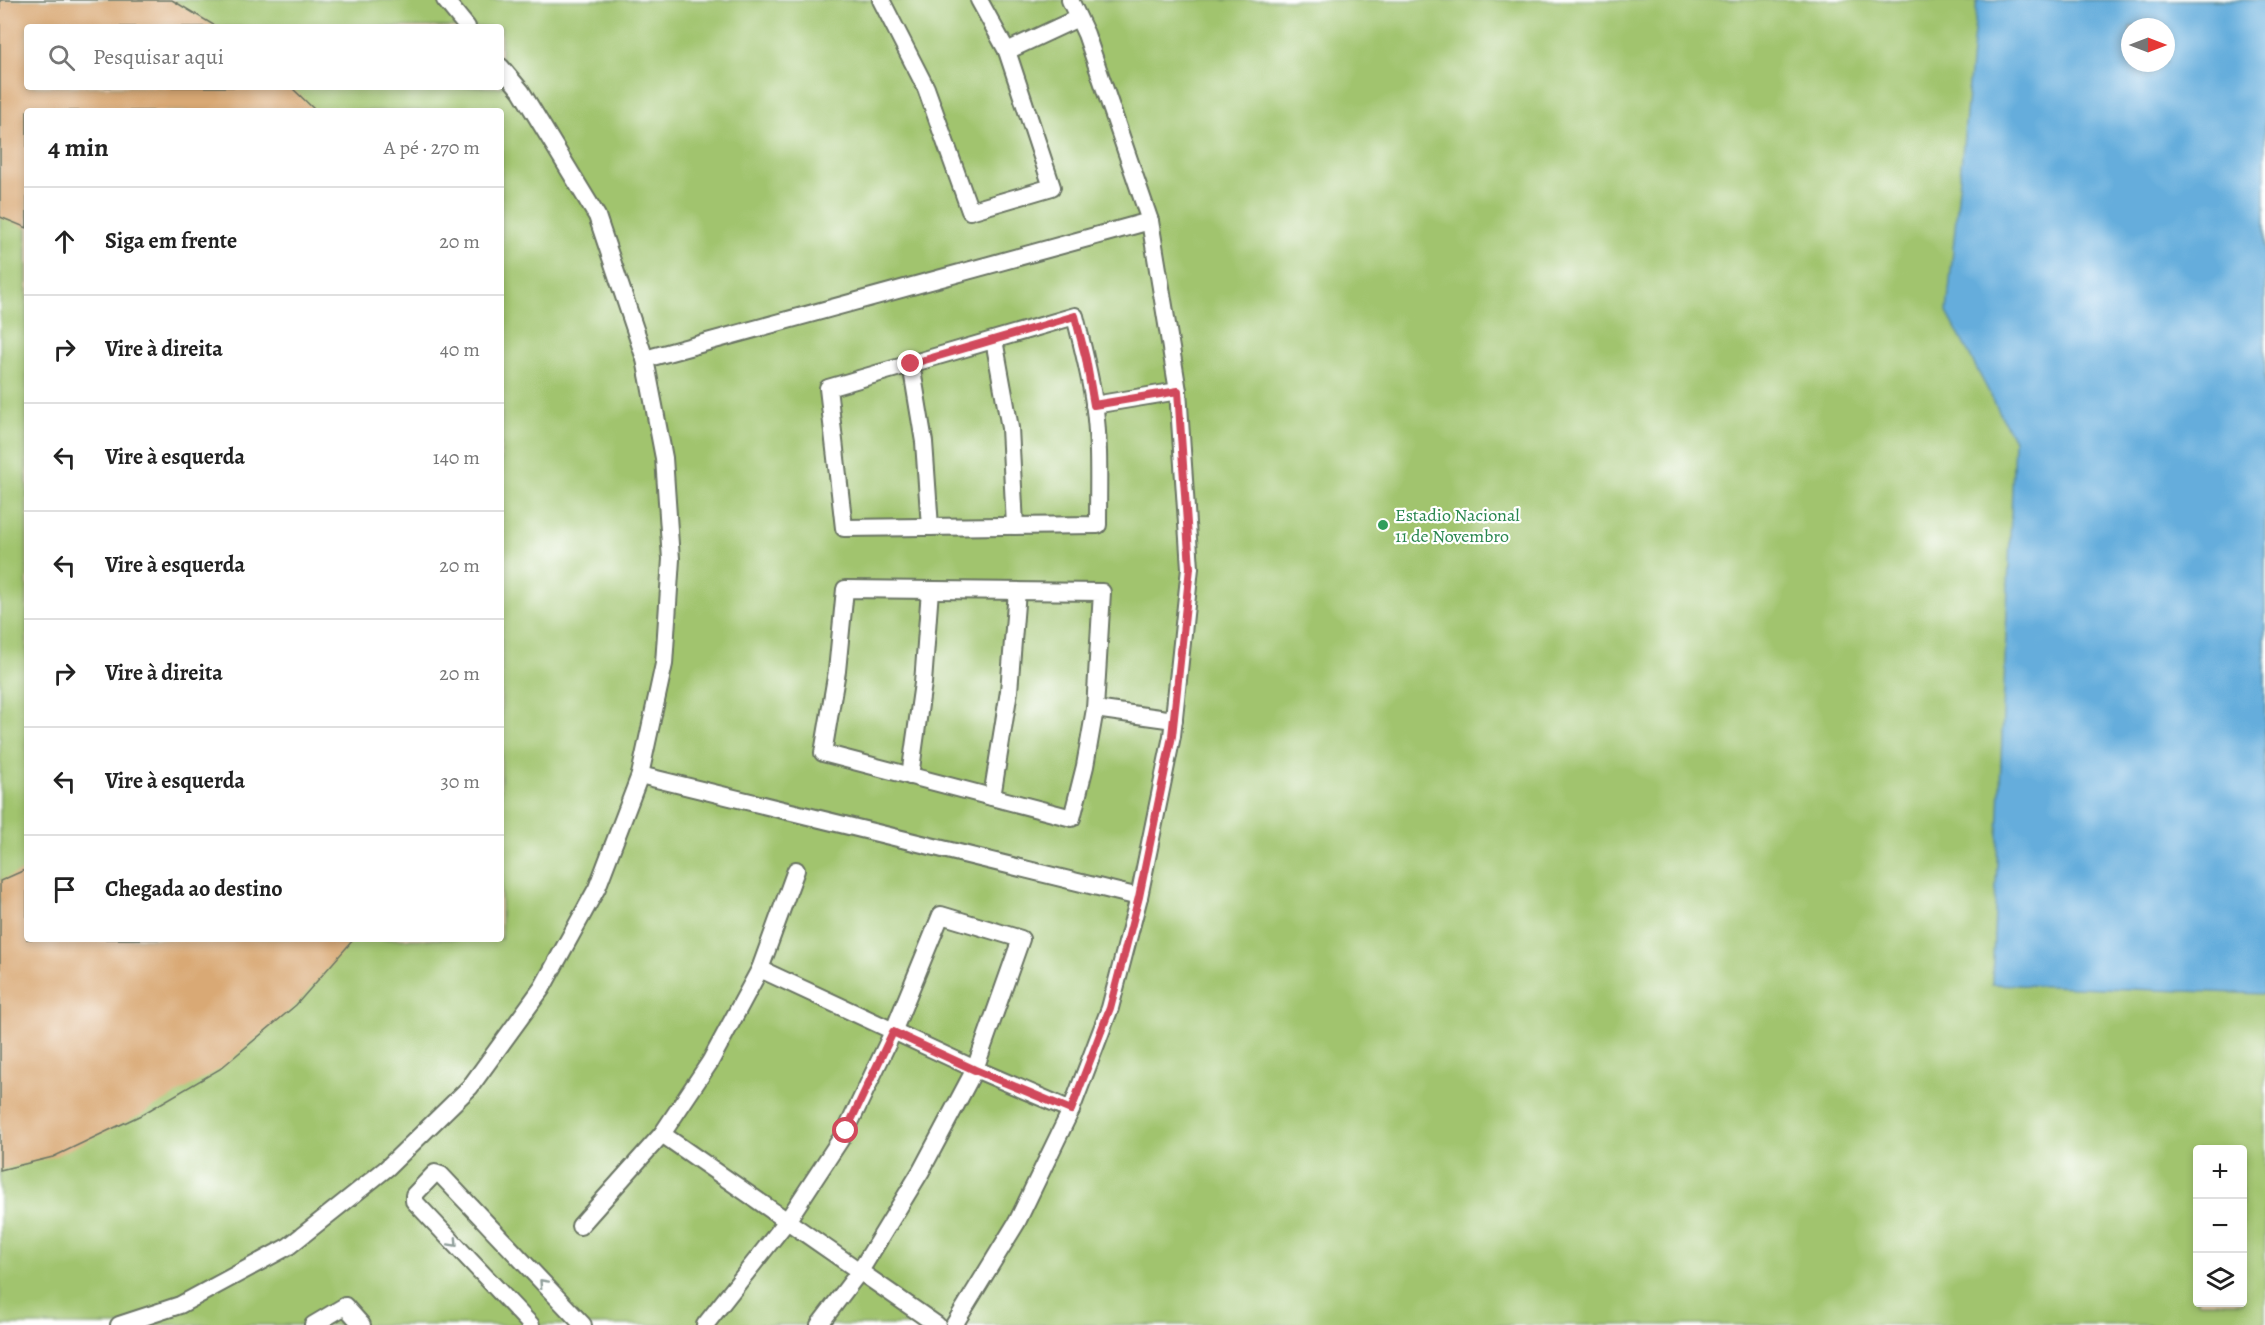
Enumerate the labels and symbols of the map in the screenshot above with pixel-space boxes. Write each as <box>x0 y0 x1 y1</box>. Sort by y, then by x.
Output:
north arrow <box>2121 18 2175 72</box>
route end <box>897 350 923 376</box>
place label: Estadio Nacional 11 de Novembro <box>1395 503 1520 548</box>
marker: Estadio Nacional 11 de Novembro <box>1376 518 1390 532</box>
route start <box>832 1117 858 1143</box>
one-way arrow <box>447 1237 458 1247</box>
one-way arrow <box>539 1279 550 1289</box>

